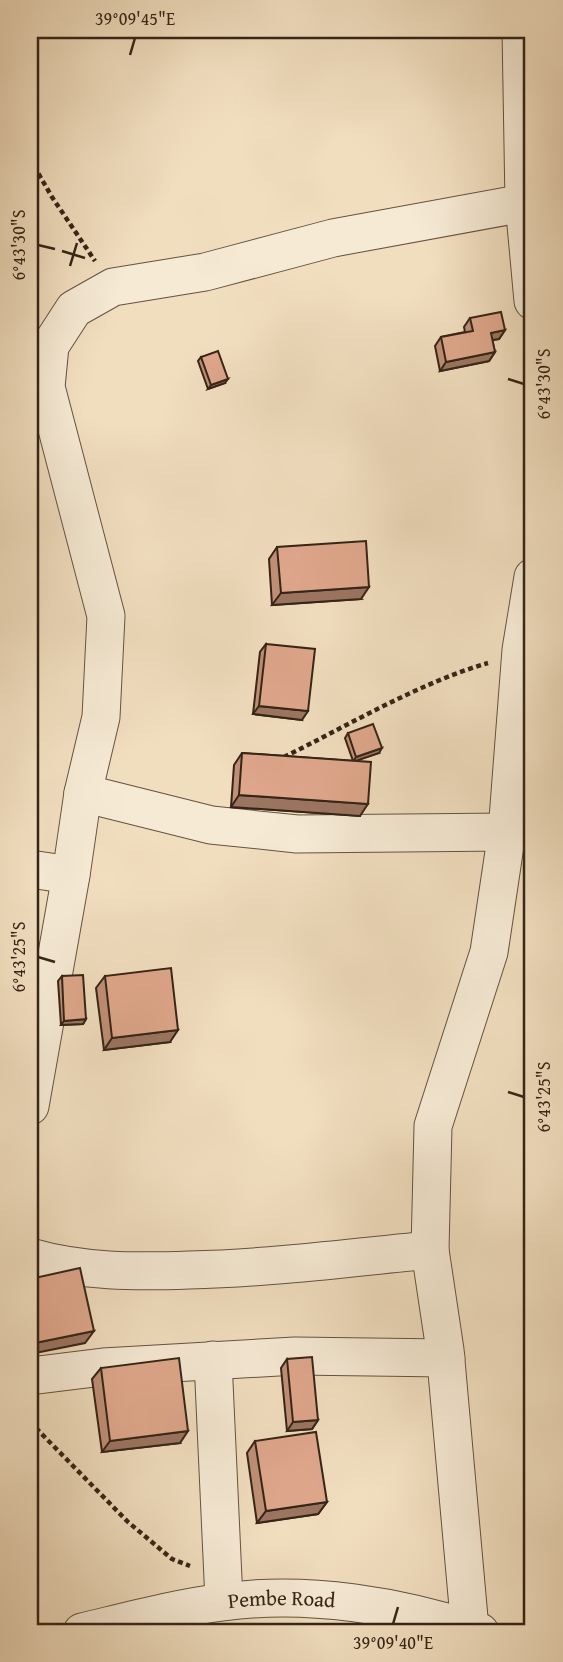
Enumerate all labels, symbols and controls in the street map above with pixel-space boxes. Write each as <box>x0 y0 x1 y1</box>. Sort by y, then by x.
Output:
text: 39°09'45"E <box>95 5 175 32</box>
text: 6°43'30"S <box>5 209 32 281</box>
text: 6°43'30"S <box>530 348 557 420</box>
text: 6°43'25"S <box>5 921 32 993</box>
text: 6°43'25"S <box>530 1061 557 1133</box>
street label: Pembe Road <box>226 1582 338 1616</box>
text: 39°09'40"E <box>353 1629 433 1656</box>

